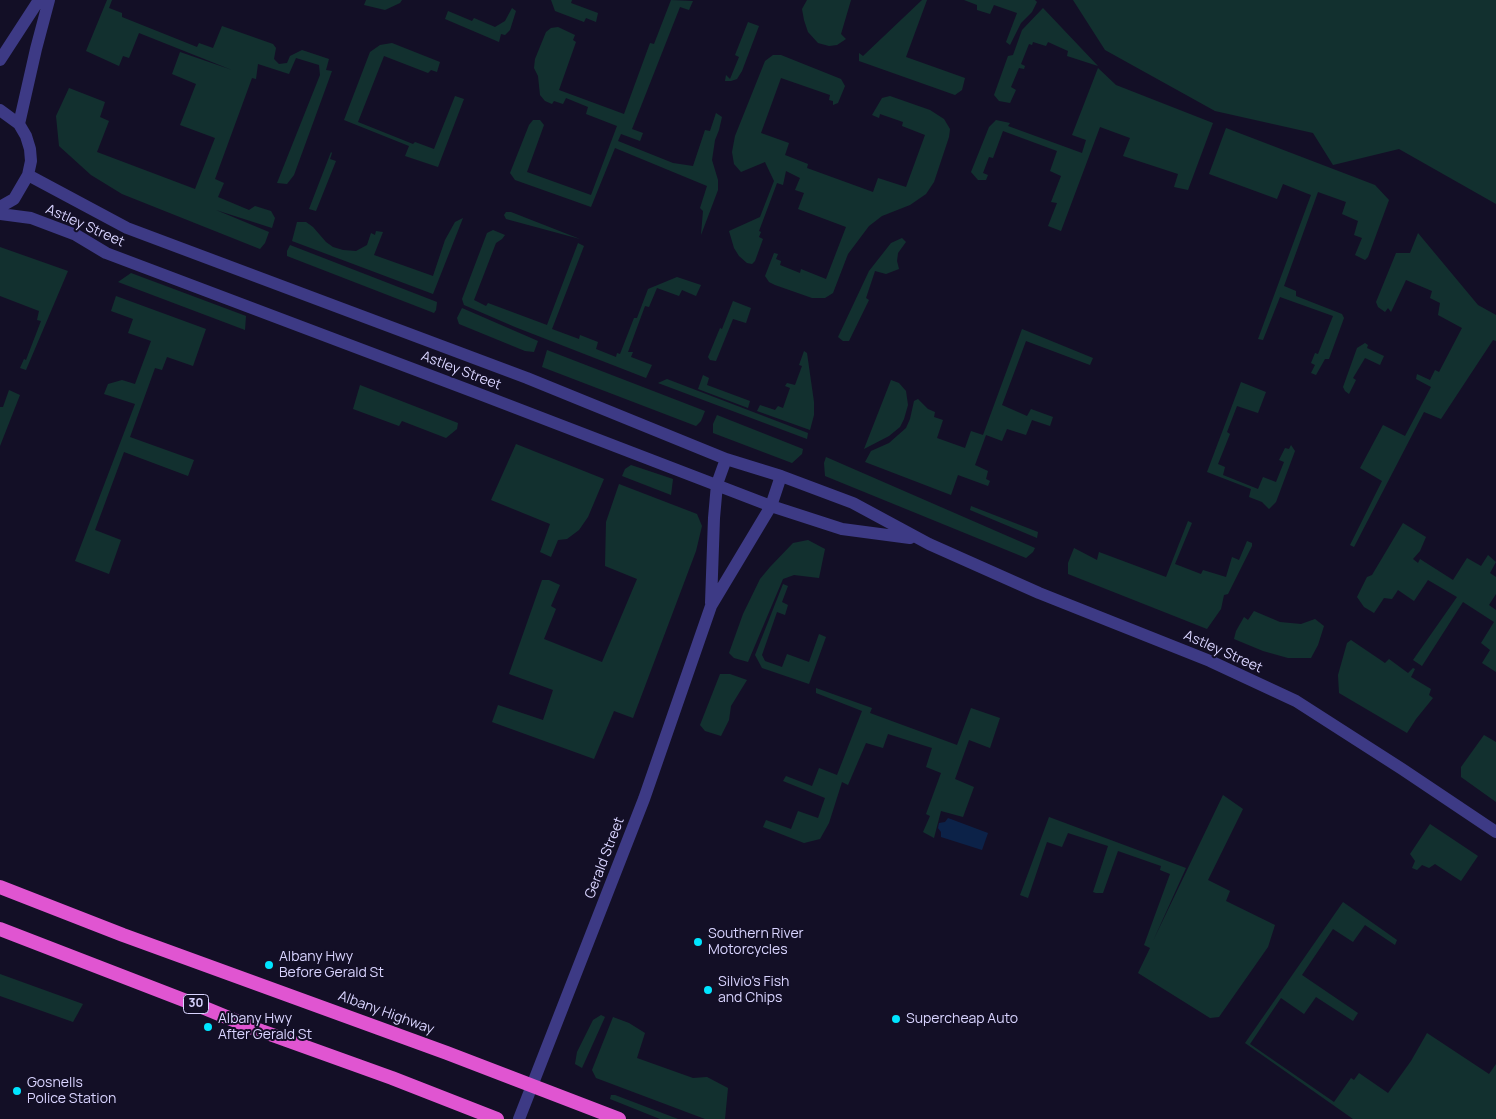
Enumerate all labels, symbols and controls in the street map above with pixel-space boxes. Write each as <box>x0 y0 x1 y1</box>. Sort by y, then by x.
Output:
street label: Astley Street <box>43 201 127 251</box>
street label: Astley Street <box>419 348 503 394</box>
street label: Astley Street <box>1181 627 1265 677</box>
street label: Gerald Street <box>582 815 628 901</box>
place label: Southern River Motorcycles <box>708 926 804 959</box>
marker: Southern River Motorcycles <box>692 936 704 948</box>
place label: Albany Hwy Before Gerald St <box>279 949 384 982</box>
marker: Albany Hwy Before Gerald St <box>263 959 275 971</box>
place label: Silvio's Fish and Chips <box>718 974 789 1006</box>
marker: Silvio's Fish and Chips <box>702 984 714 996</box>
street label: Albany Highway <box>336 988 436 1038</box>
road number: 30 <box>184 994 208 1014</box>
place label: Albany Hwy After Gerald St <box>218 1011 312 1044</box>
place label: Supercheap Auto <box>906 1011 1018 1027</box>
marker: Supercheap Auto <box>890 1013 902 1025</box>
marker: Albany Hwy After Gerald St <box>202 1021 214 1033</box>
place label: Gosnells Police Station <box>27 1075 116 1108</box>
marker: Gosnells Police Station <box>11 1085 23 1097</box>

